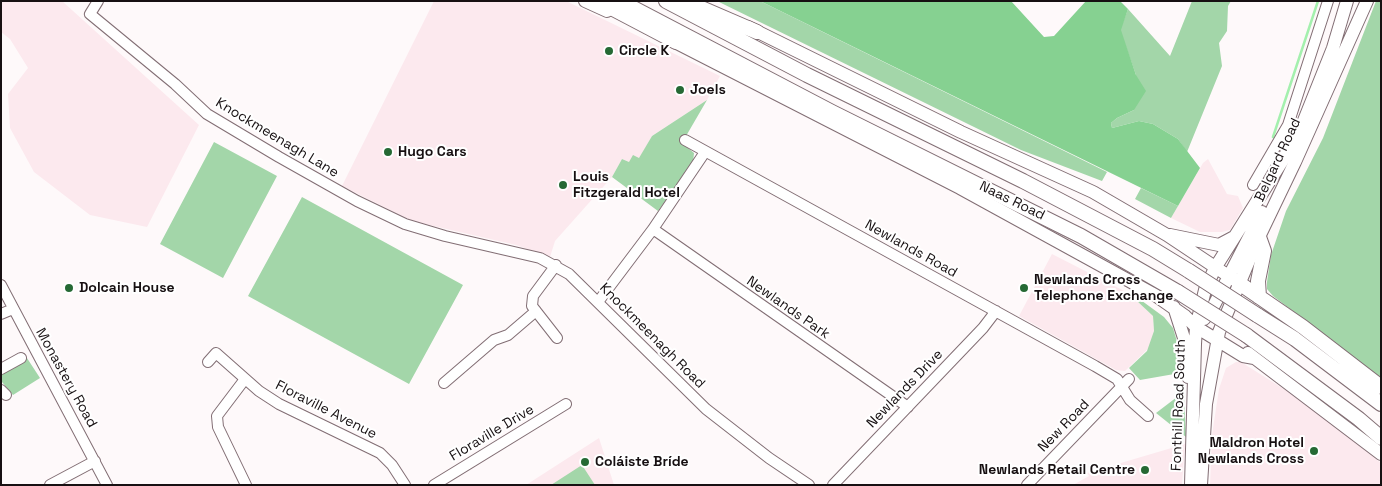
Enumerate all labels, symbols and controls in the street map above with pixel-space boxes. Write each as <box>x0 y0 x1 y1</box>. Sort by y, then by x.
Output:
place label: Circle K <box>619 43 669 59</box>
marker: Circle K <box>603 45 615 57</box>
place label: Joels <box>690 82 726 98</box>
marker: Joels <box>674 84 686 96</box>
street label: Knockmeenagh Lane <box>212 95 342 181</box>
street label: Belgard Road <box>1251 116 1305 204</box>
place label: Hugo Cars <box>398 144 467 160</box>
marker: Hugo Cars <box>382 146 394 158</box>
place label: Louis Fitzgerald Hotel <box>573 169 680 202</box>
street label: Naas Road <box>977 178 1047 224</box>
marker: Louis Fitzgerald Hotel <box>557 179 569 191</box>
street label: Newlands Road <box>862 217 960 281</box>
place label: Newlands Cross Telephone Exchange <box>1034 272 1173 304</box>
street label: Newlands Park <box>743 273 833 343</box>
place label: Dolcain House <box>79 280 175 296</box>
street label: Knockmeenagh Road <box>596 280 708 392</box>
marker: Dolcain House <box>63 282 75 294</box>
marker: Newlands Cross Telephone Exchange <box>1018 282 1030 294</box>
street label: Monastery Road <box>32 325 100 431</box>
street label: Fonthill Road South <box>1168 339 1190 471</box>
street label: Newlands Drive <box>863 346 947 432</box>
street label: Floraville Avenue <box>273 377 379 443</box>
street label: New Road <box>1035 396 1093 456</box>
street label: Floraville Drive <box>447 401 537 465</box>
place label: Maldron Hotel Newlands Cross <box>1198 435 1304 468</box>
marker: Maldron Hotel Newlands Cross <box>1308 445 1320 457</box>
place label: Coláiste Bríde <box>595 454 689 470</box>
marker: Coláiste Bríde <box>579 456 591 468</box>
place label: Newlands Retail Centre <box>979 462 1135 478</box>
marker: Newlands Retail Centre <box>1139 464 1151 476</box>

